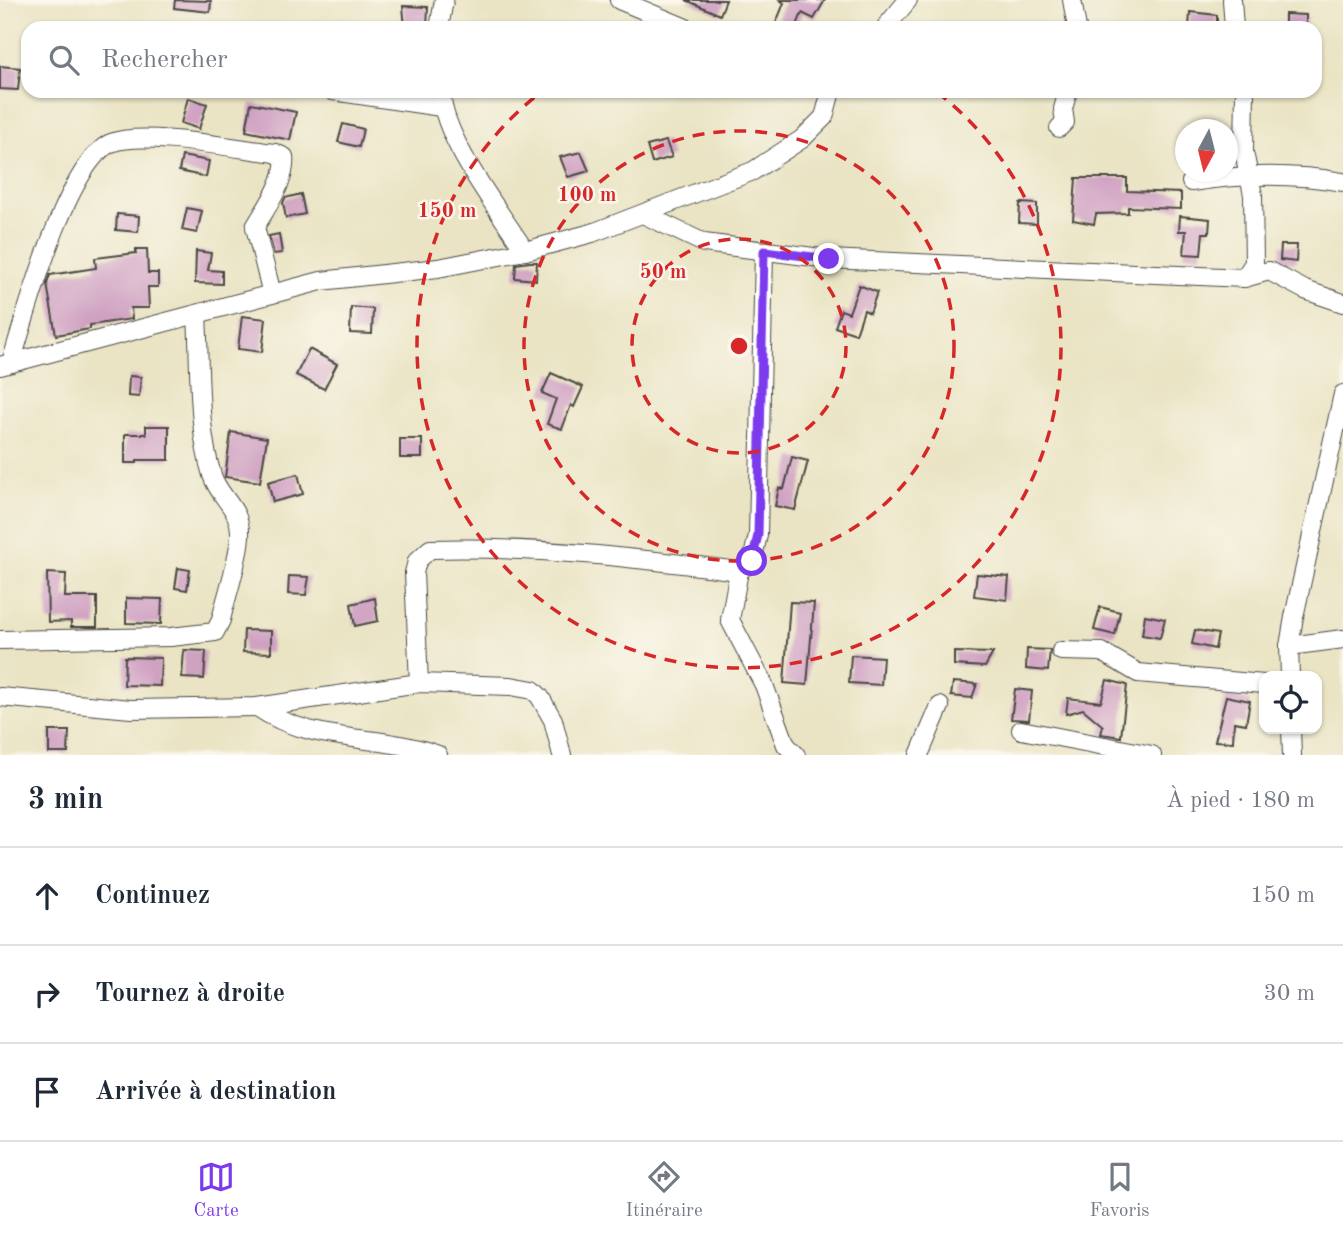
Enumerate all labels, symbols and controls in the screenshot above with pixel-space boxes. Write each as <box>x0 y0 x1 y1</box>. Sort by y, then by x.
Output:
search box <box>21 21 1322 98</box>
icon: search <box>45 41 83 79</box>
text: Rechercher <box>101 47 228 73</box>
north arrow <box>1175 119 1238 182</box>
text: 100 m <box>557 185 617 206</box>
text: 150 m <box>417 201 477 222</box>
route end <box>813 243 844 274</box>
text: 50 m <box>639 262 687 283</box>
centre of rings <box>727 334 751 358</box>
route start <box>736 545 767 576</box>
map controls <box>1259 671 1322 734</box>
button: locate <box>1259 671 1322 734</box>
text: 3 min <box>28 785 103 815</box>
text: À pied · 180 m <box>1166 789 1315 812</box>
icon: ahead <box>28 877 66 915</box>
text: Continuez <box>95 883 210 909</box>
text: 150 m <box>1250 884 1315 907</box>
icon: right <box>28 975 66 1013</box>
text: Tournez à droite <box>95 981 285 1007</box>
text: 30 m <box>1264 982 1315 1005</box>
icon: arrive <box>28 1073 66 1111</box>
text: Arrivée à destination <box>95 1079 337 1105</box>
tab: Carte <box>193 1158 239 1223</box>
tab: Itinéraire <box>626 1158 703 1223</box>
tab: Favoris <box>1089 1158 1150 1223</box>

